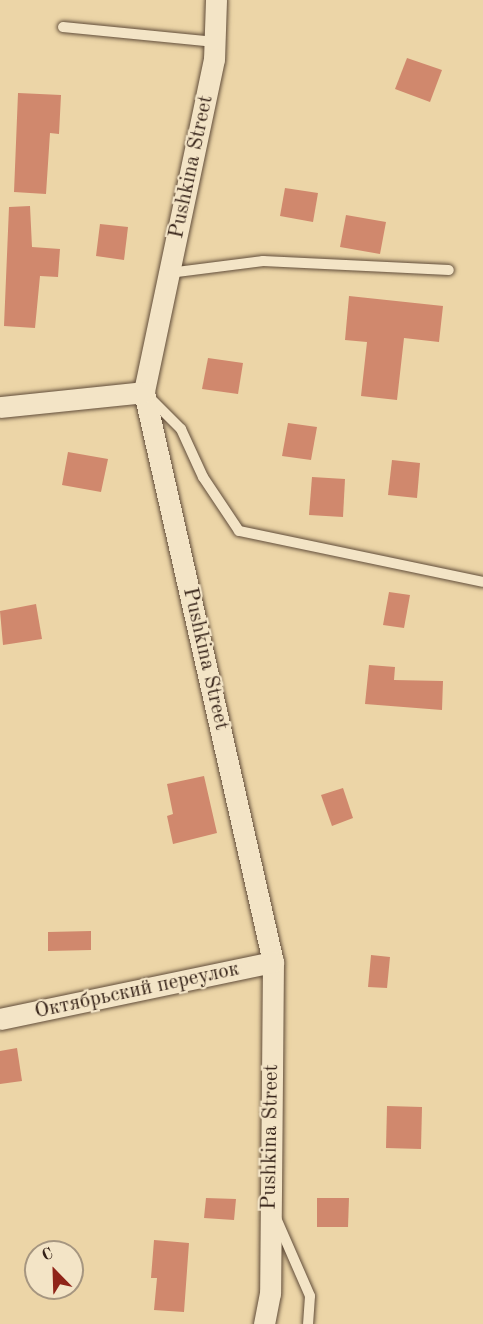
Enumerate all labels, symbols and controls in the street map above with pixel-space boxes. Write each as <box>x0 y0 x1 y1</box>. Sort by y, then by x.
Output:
street label: Pushkina Street <box>165 93 219 241</box>
street label: Pushkina Street <box>176 585 234 733</box>
street label: Октябрьский переулок <box>32 957 242 1025</box>
street label: Pushkina Street <box>257 1064 285 1210</box>
north arrow <box>24 1240 84 1300</box>
text: С <box>40 1246 56 1265</box>

